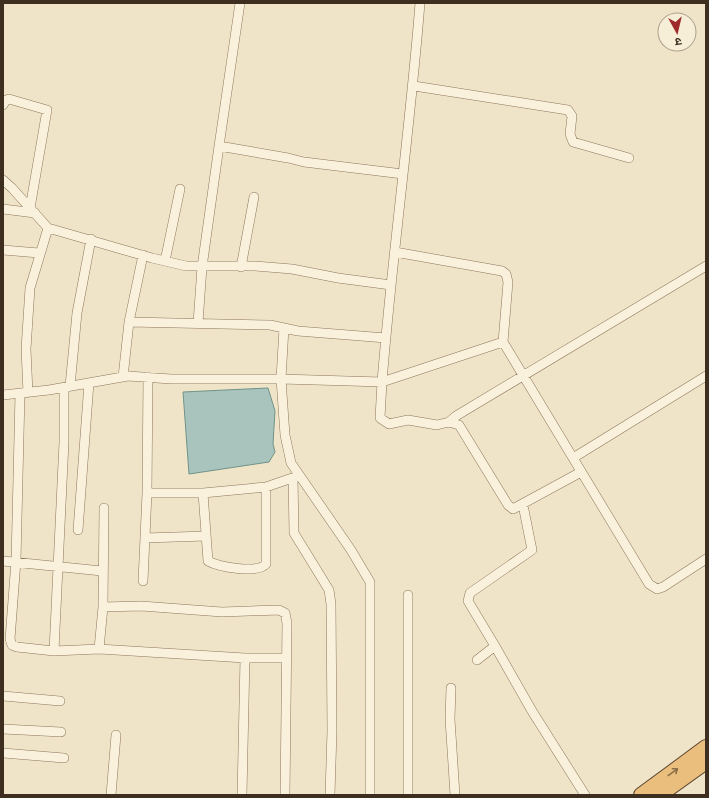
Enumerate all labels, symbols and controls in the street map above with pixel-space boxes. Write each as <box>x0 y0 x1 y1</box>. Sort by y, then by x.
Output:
north arrow <box>657 12 697 52</box>
text: उ <box>674 34 683 49</box>
one-way arrow <box>667 768 678 776</box>

